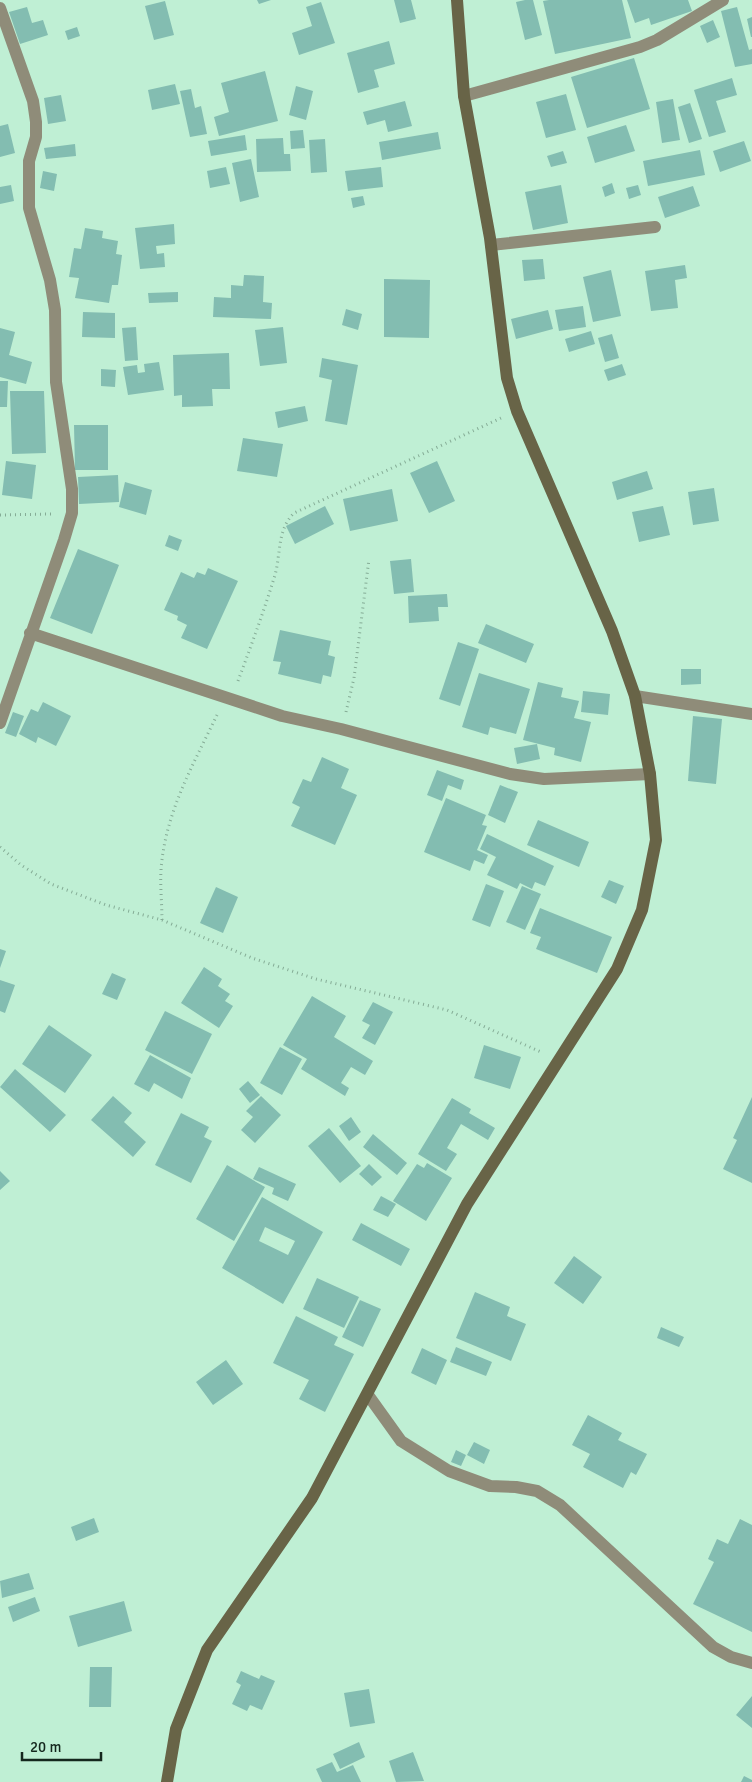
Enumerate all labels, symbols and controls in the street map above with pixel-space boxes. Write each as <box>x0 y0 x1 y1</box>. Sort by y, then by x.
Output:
scale bar <box>22 1730 101 1762</box>
text: 20 m <box>30 1738 61 1756</box>

